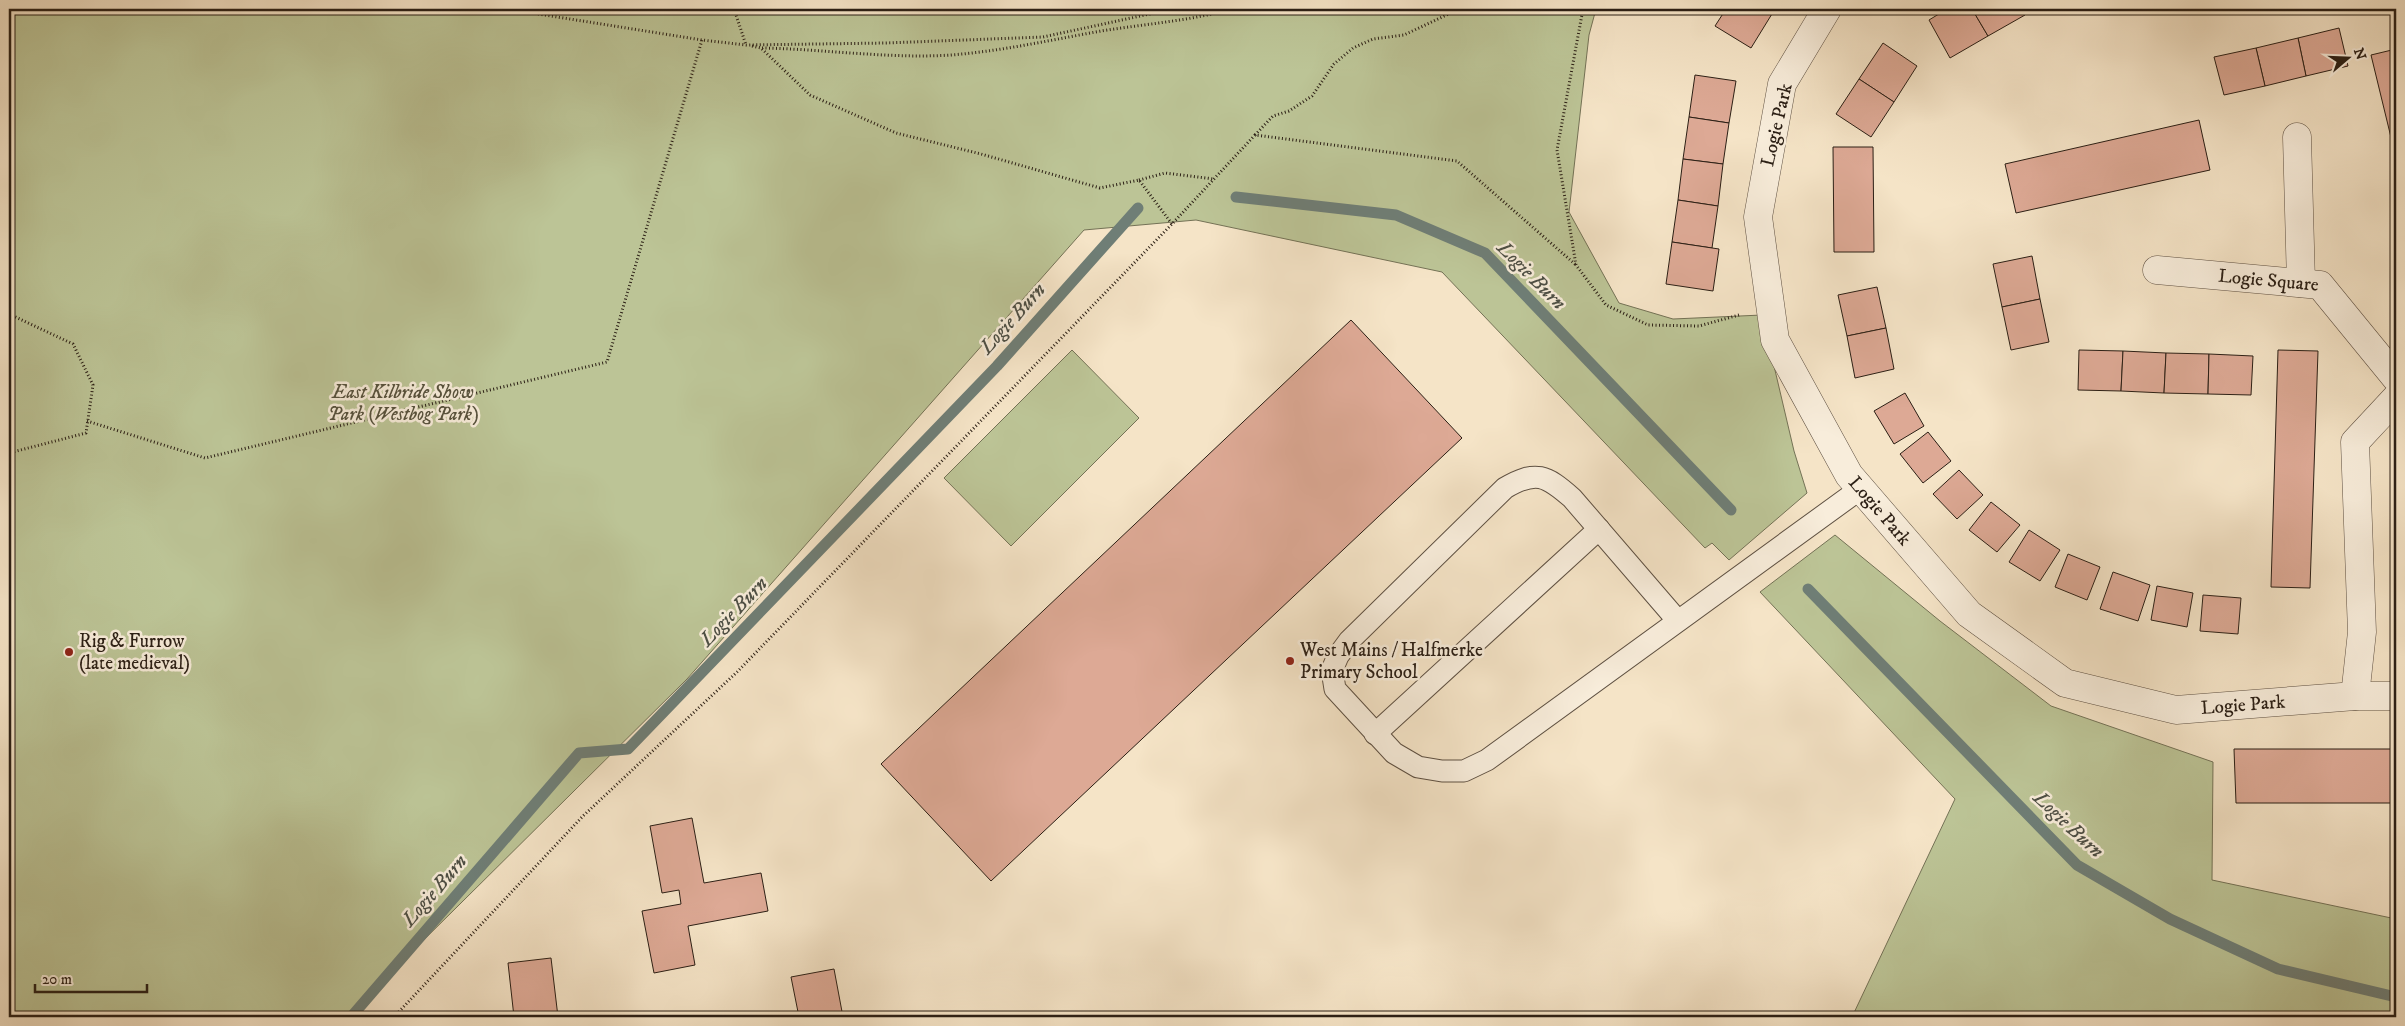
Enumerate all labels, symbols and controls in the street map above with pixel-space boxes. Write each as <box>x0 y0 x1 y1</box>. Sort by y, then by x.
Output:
north arrow <box>2322 32 2372 82</box>
text: N <box>2349 46 2370 63</box>
street label: Logie Park <box>1756 81 1798 169</box>
water label: Logie Burn <box>1491 236 1571 316</box>
street label: Logie Square <box>2217 264 2320 296</box>
water label: Logie Burn <box>974 278 1051 360</box>
park label: East Kilbride Show Park (Westbog Park) <box>328 381 478 426</box>
street label: Logie Park <box>1844 471 1917 551</box>
water label: Logie Burn <box>694 572 773 653</box>
place label: Rig & Furrow (late medieval) <box>79 630 190 675</box>
place label: West Mains / Halfmerke Primary School <box>1299 639 1483 684</box>
marker: Rig & Furrow (late medieval) <box>63 646 75 658</box>
marker: West Mains / Halfmerke Primary School <box>1284 655 1296 667</box>
street label: Logie Park <box>2200 690 2287 720</box>
water label: Logie Burn <box>2027 785 2108 864</box>
water label: Logie Burn <box>396 850 473 933</box>
scale bar <box>35 961 148 993</box>
text: 20 m <box>42 970 72 989</box>

